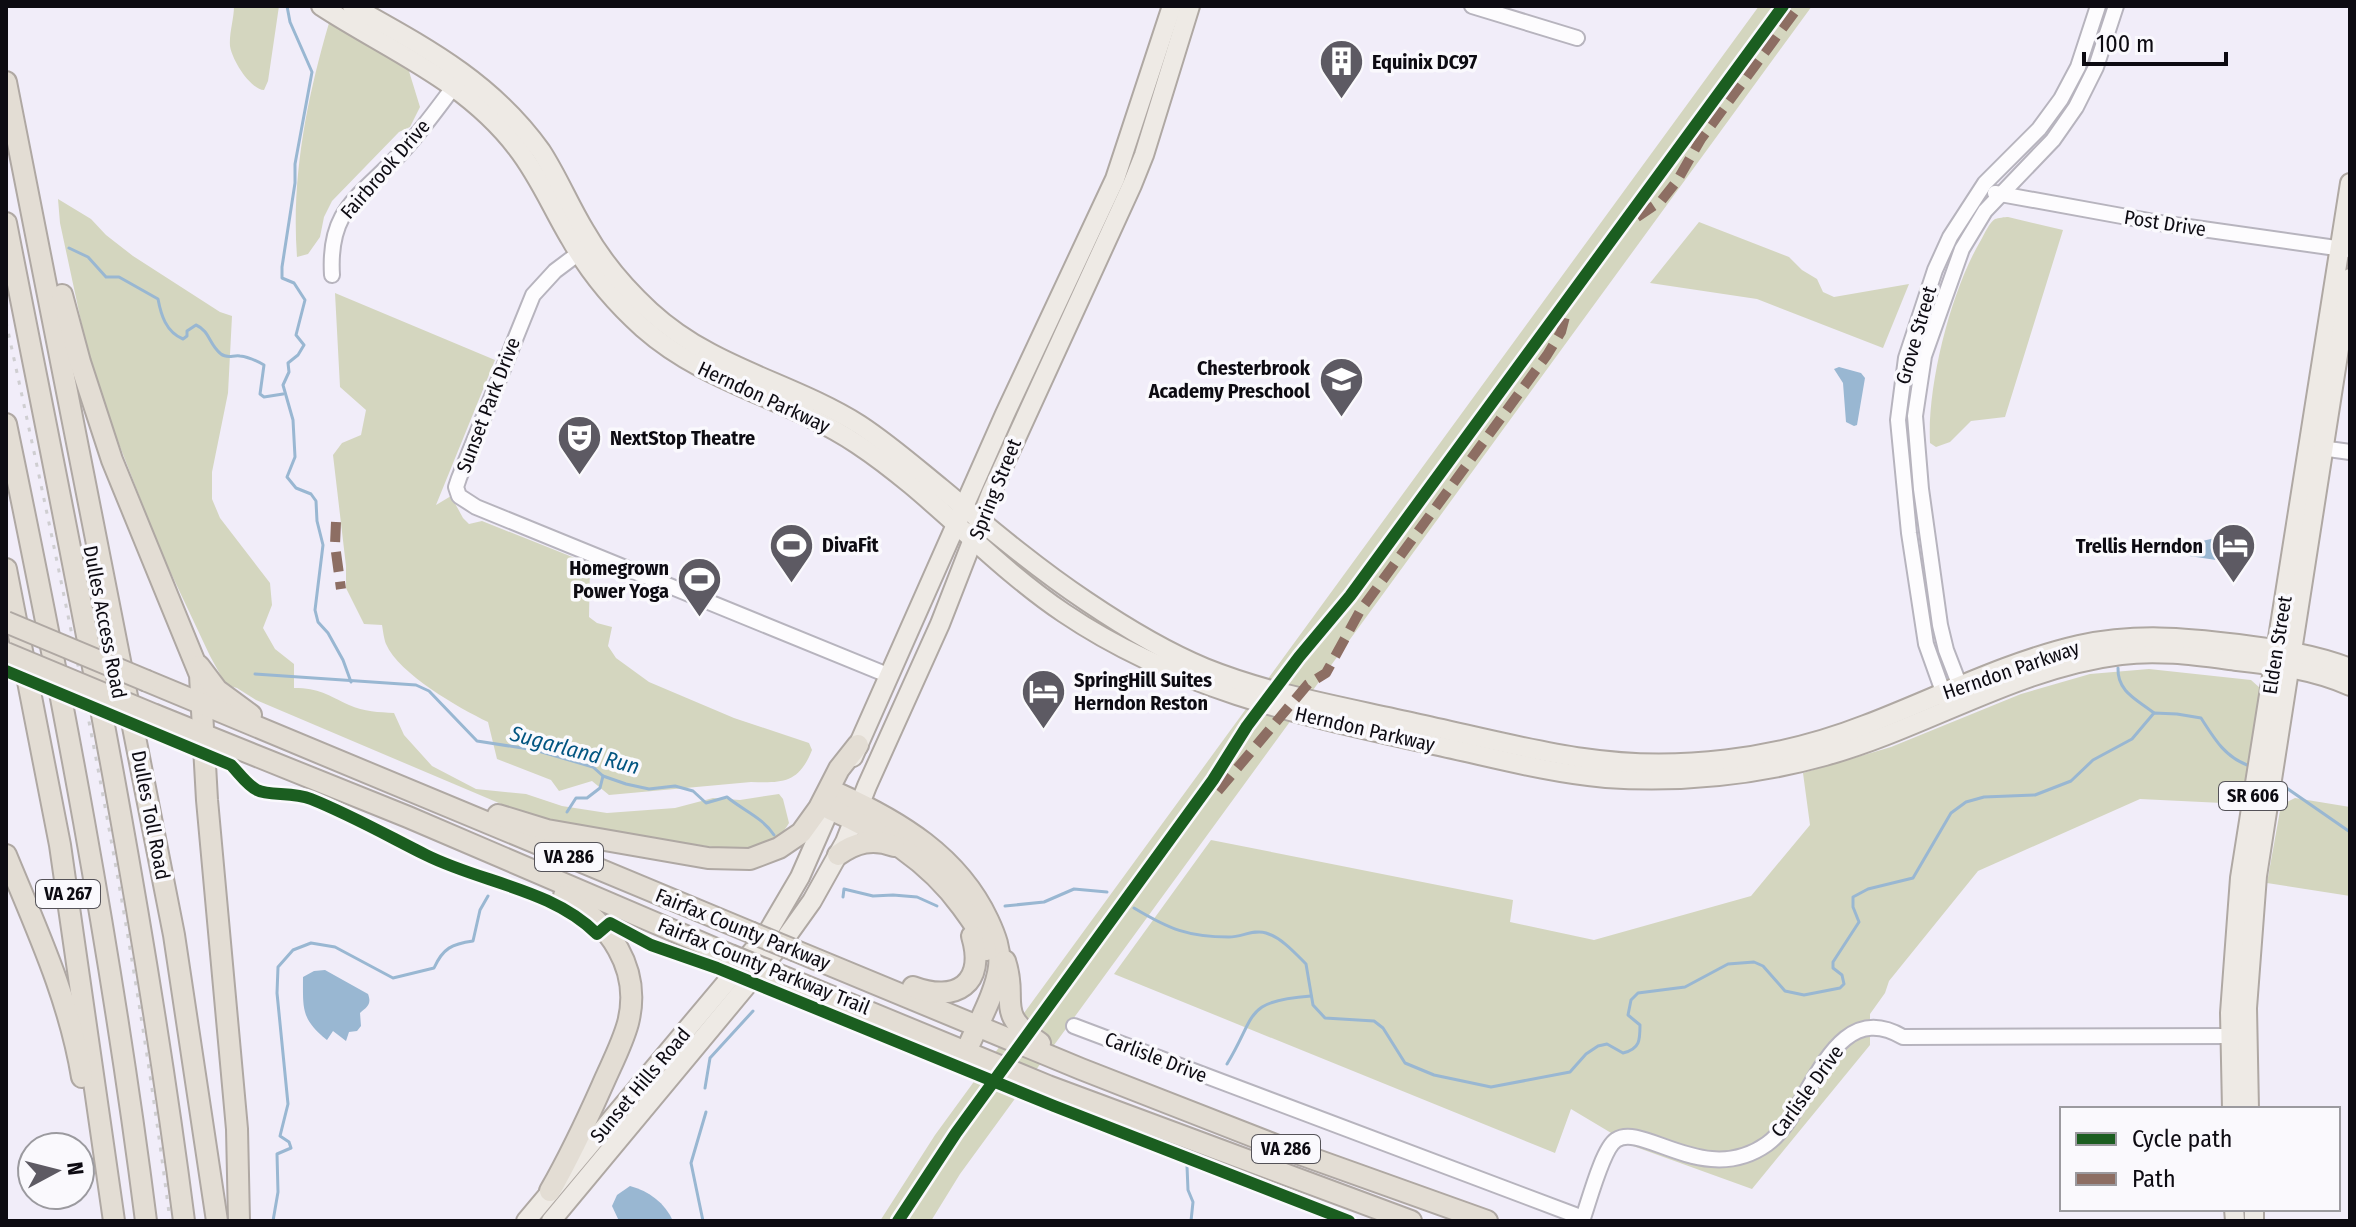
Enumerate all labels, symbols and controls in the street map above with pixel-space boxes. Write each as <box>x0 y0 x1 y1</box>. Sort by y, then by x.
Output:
scale bar <box>2084 16 2226 66</box>
text: 100 m <box>2096 30 2154 58</box>
building icon: Equinix DC97 <box>1317 38 1365 101</box>
place label: Equinix DC97 <box>1372 50 1478 74</box>
street label: Fairbrook Drive <box>335 114 435 224</box>
street label: Post Drive <box>2122 205 2208 241</box>
street label: Grove Street <box>1891 283 1942 387</box>
street label: Sunset Park Drive <box>451 334 525 476</box>
street label: Herndon Parkway <box>694 356 834 438</box>
place label: Chesterbrook Academy Preschool <box>1148 356 1311 403</box>
school or university icon: Chesterbrook Academy Preschool <box>1317 356 1365 419</box>
theatre icon: NextStop Theatre <box>555 414 603 477</box>
place label: NextStop Theatre <box>610 426 755 450</box>
street label: Spring Street <box>964 435 1026 543</box>
sports icon: DivaFit <box>767 521 815 584</box>
hotel icon: Trellis Herndon <box>2210 522 2258 585</box>
place label: DivaFit <box>822 533 880 557</box>
place label: Trellis Herndon <box>2076 534 2203 558</box>
street label: Dulles Access Road <box>78 543 132 701</box>
place label: Homegrown Power Yoga <box>569 556 669 603</box>
sports icon: Homegrown Power Yoga <box>676 556 724 619</box>
street label: Elden Street <box>2257 594 2297 696</box>
street label: Herndon Parkway <box>1940 635 2082 705</box>
hotel icon: SpringHill Suites Herndon Reston <box>1019 668 1067 731</box>
place label: SpringHill Suites Herndon Reston <box>1074 668 1212 715</box>
street label: Herndon Parkway <box>1293 701 1437 757</box>
water label: Sugarland Run <box>506 720 643 780</box>
street label: Dulles Toll Road <box>127 748 175 882</box>
road number: SR 606 <box>2219 782 2287 810</box>
road number: VA 286 <box>535 843 603 871</box>
road number: VA 267 <box>36 880 100 908</box>
street label: Fairfax County Parkway <box>652 883 834 975</box>
street label: Fairfax County Parkway Trail <box>655 912 873 1020</box>
street label: Sunset Hills Road <box>585 1023 695 1147</box>
street label: Carlisle Drive <box>1101 1026 1211 1088</box>
street label: Carlisle Drive <box>1766 1040 1848 1142</box>
legend <box>2060 1107 2340 1211</box>
text: Cycle path <box>2132 1125 2232 1153</box>
north arrow <box>16 1131 96 1211</box>
road number: VA 286 <box>1252 1135 1320 1163</box>
text: N <box>61 1160 90 1177</box>
text: Path <box>2132 1165 2176 1193</box>

